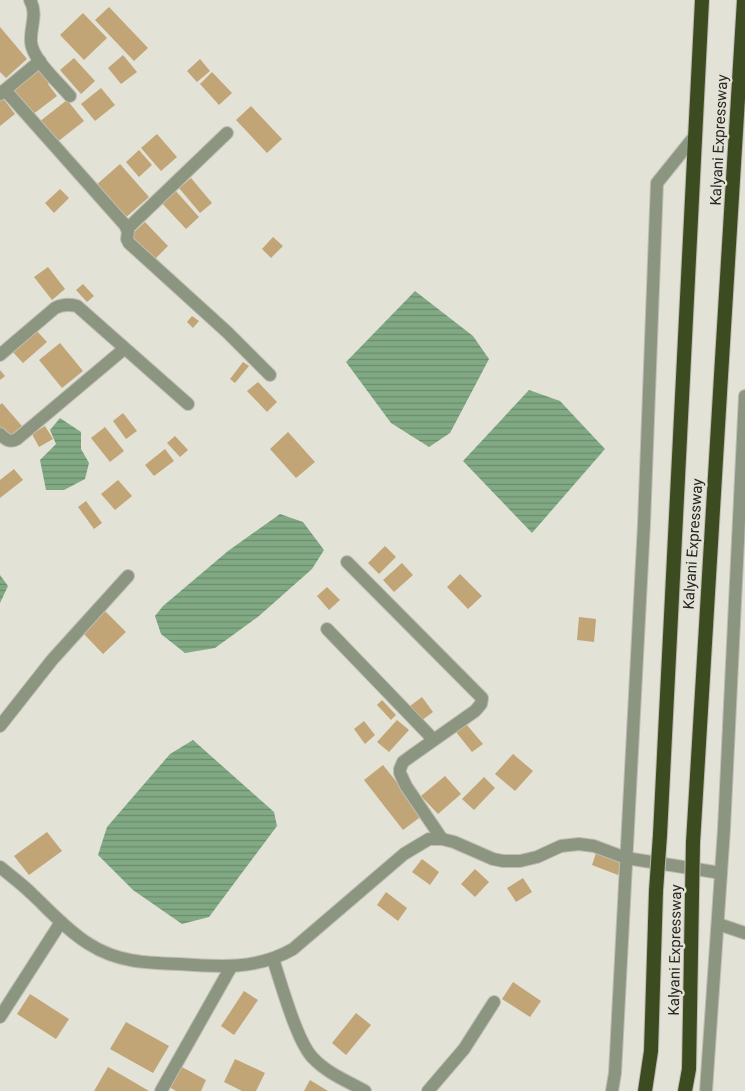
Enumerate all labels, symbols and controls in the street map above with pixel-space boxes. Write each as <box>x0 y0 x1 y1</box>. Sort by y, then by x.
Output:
street label: Kalyani Expressway <box>707 74 731 206</box>
street label: Kalyani Expressway <box>679 478 707 610</box>
street label: Kalyani Expressway <box>665 884 685 1016</box>

